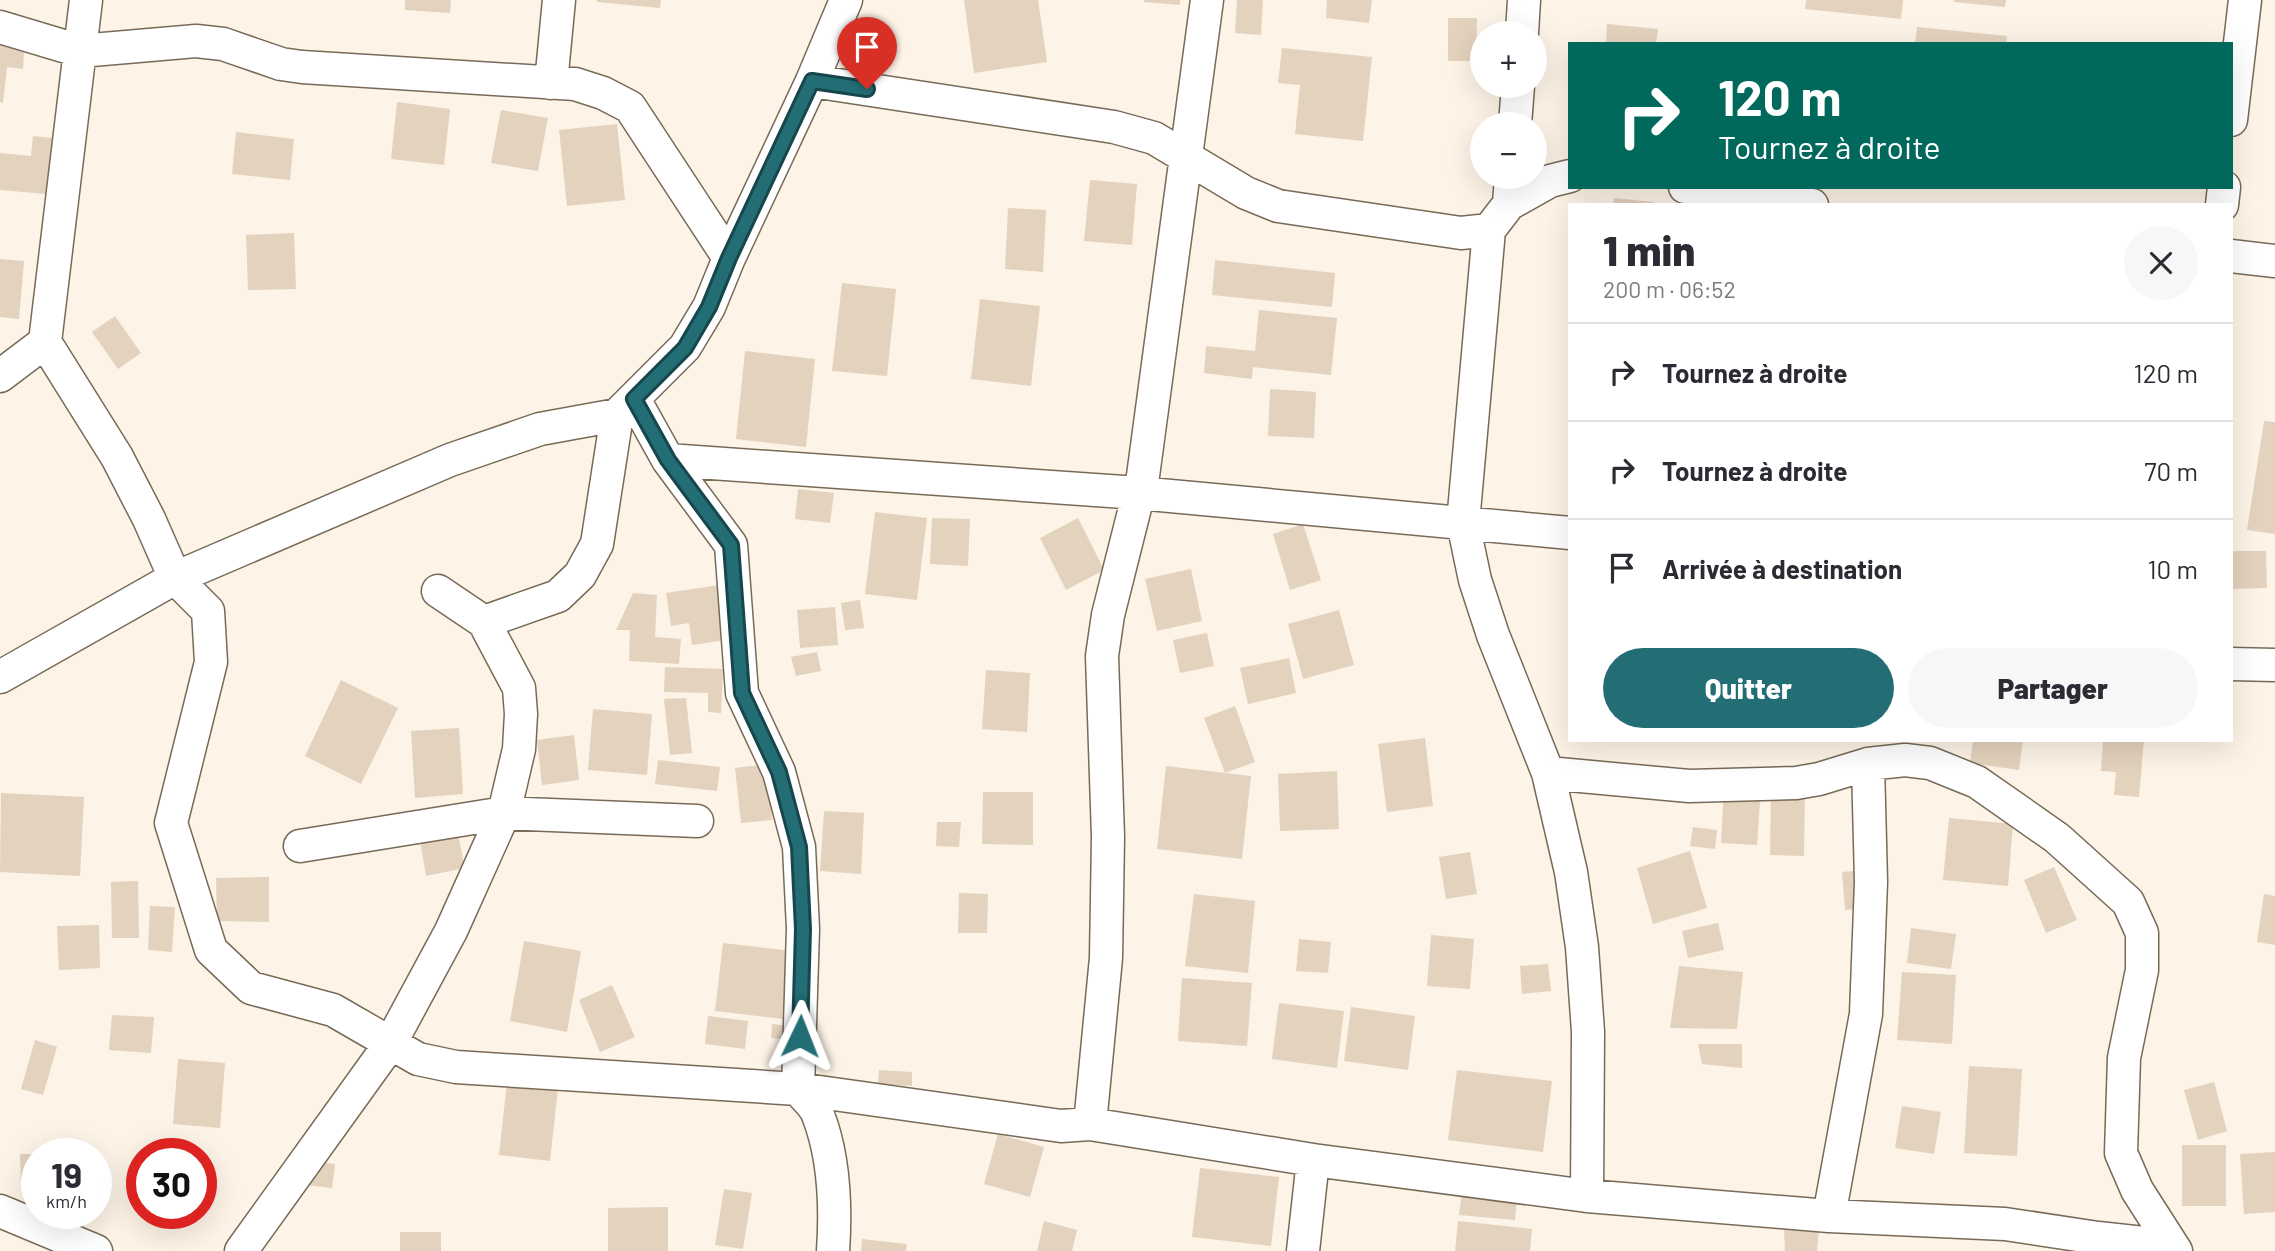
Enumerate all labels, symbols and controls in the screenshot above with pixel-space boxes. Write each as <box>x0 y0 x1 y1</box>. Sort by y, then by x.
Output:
pin <box>837 17 897 89</box>
map controls <box>1470 21 1547 189</box>
button: + <box>1470 21 1547 98</box>
icon: arrive <box>848 28 886 66</box>
text: 120 m <box>1718 67 1841 126</box>
icon: right <box>1603 70 1694 161</box>
button: − <box>1470 112 1547 189</box>
text: Tournez à droite <box>1718 127 1940 165</box>
text: 1 min <box>1603 224 1695 274</box>
button: close <box>2124 226 2198 300</box>
text: 200 m · 06:52 <box>1603 275 1736 303</box>
icon: right <box>1603 353 1641 391</box>
text: Tournez à droite <box>1662 357 1847 388</box>
text: 120 m <box>2134 357 2198 388</box>
icon: right <box>1603 451 1641 489</box>
text: Tournez à droite <box>1662 455 1847 486</box>
text: 70 m <box>2144 455 2198 486</box>
icon: arrive <box>1603 549 1641 587</box>
text: Arrivée à destination <box>1662 553 1902 584</box>
text: 10 m <box>2148 553 2198 584</box>
button: Quitter <box>1603 648 1894 728</box>
button: Partager <box>1908 648 2198 728</box>
position arrow <box>763 999 837 1073</box>
speed limit sign: 30 <box>126 1138 217 1229</box>
text: 19 <box>51 1153 82 1195</box>
text: km/h <box>46 1190 87 1212</box>

